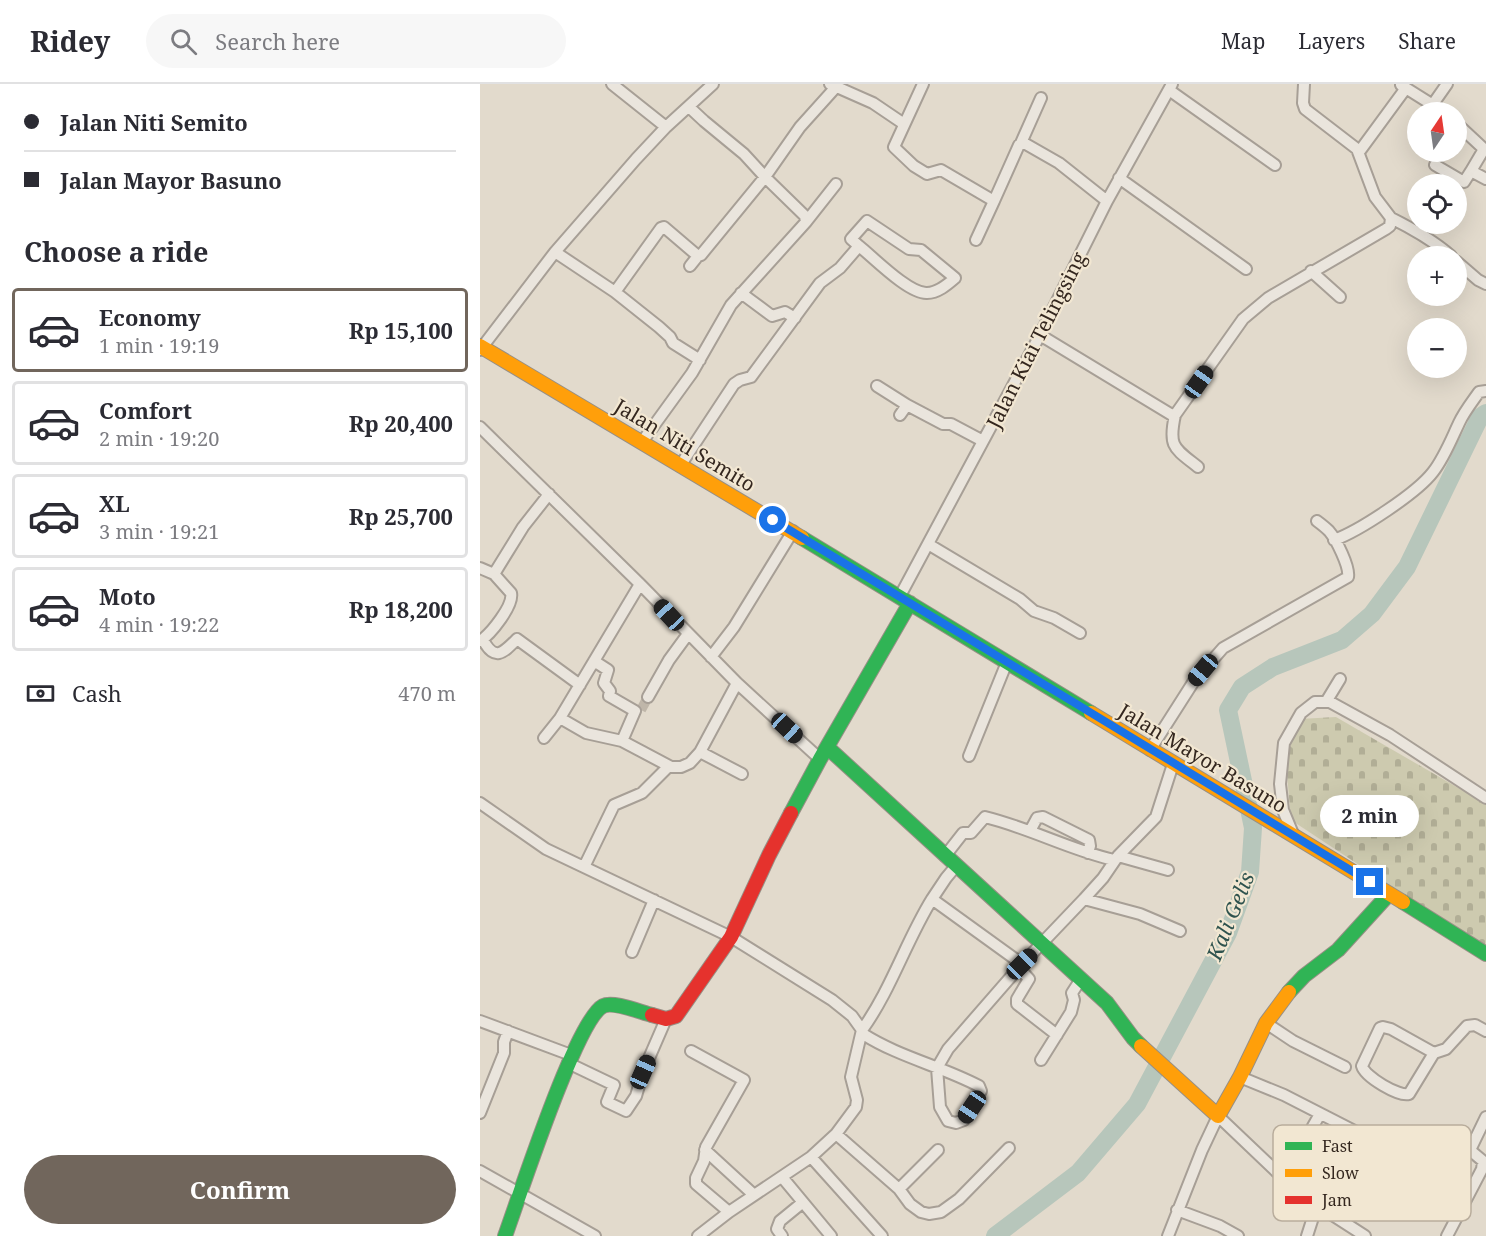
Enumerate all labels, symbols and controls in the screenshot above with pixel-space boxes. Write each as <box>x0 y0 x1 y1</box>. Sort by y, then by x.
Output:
search box <box>146 14 566 68</box>
text: Ridey <box>30 22 110 60</box>
icon: search <box>167 25 200 58</box>
text: Search here <box>215 26 340 56</box>
text: Map <box>1221 27 1265 55</box>
text: Layers <box>1298 27 1365 55</box>
text: Share <box>1398 27 1456 55</box>
north arrow <box>1407 102 1467 162</box>
map controls <box>1407 102 1467 378</box>
text: Jalan Niti Semito <box>60 107 248 137</box>
text: Jalan Mayor Basuno <box>60 165 282 195</box>
button: locate <box>1407 174 1467 234</box>
text: Choose a ride <box>24 233 209 270</box>
button: + <box>1407 246 1467 306</box>
street label: Jalan Kiai Telingsing <box>979 247 1092 434</box>
text: Economy <box>99 302 201 332</box>
icon: car <box>27 303 81 357</box>
text: Rp 15,100 <box>349 315 453 345</box>
button: − <box>1407 318 1467 378</box>
text: 1 min · 19:19 <box>99 332 219 359</box>
car <box>1181 362 1217 402</box>
street label: Jalan Niti Semito <box>609 392 760 498</box>
text: Comfort <box>99 395 192 425</box>
icon: car <box>27 396 81 450</box>
text: Rp 20,400 <box>349 408 453 438</box>
text: 2 min · 19:20 <box>99 425 219 452</box>
text: XL <box>99 488 130 518</box>
icon: car <box>27 489 81 543</box>
text: Rp 25,700 <box>349 501 453 531</box>
route start <box>759 506 786 533</box>
text: 3 min · 19:21 <box>99 518 219 545</box>
text: Moto <box>99 581 156 611</box>
icon: car <box>27 582 81 636</box>
text: Rp 18,200 <box>349 594 453 624</box>
car <box>650 596 688 634</box>
text: 4 min · 19:22 <box>99 611 219 638</box>
car <box>1185 650 1221 690</box>
icon: cash <box>24 677 57 710</box>
text: Cash <box>72 678 122 708</box>
text: 470 m <box>398 680 456 707</box>
street label: Jalan Mayor Basuno <box>1113 697 1292 819</box>
car <box>768 709 806 747</box>
callout: 2 min <box>1320 795 1420 837</box>
text: 2 min <box>1341 802 1398 829</box>
water label: Kali Gelis <box>1199 867 1260 965</box>
route end <box>1356 868 1383 895</box>
car <box>1003 945 1041 983</box>
car <box>627 1052 659 1092</box>
car <box>954 1087 990 1127</box>
legend <box>1273 1125 1471 1221</box>
text: Fast <box>1322 1135 1353 1157</box>
button: Confirm <box>24 1155 456 1224</box>
text: Slow <box>1322 1162 1359 1184</box>
text: Jam <box>1321 1189 1352 1211</box>

